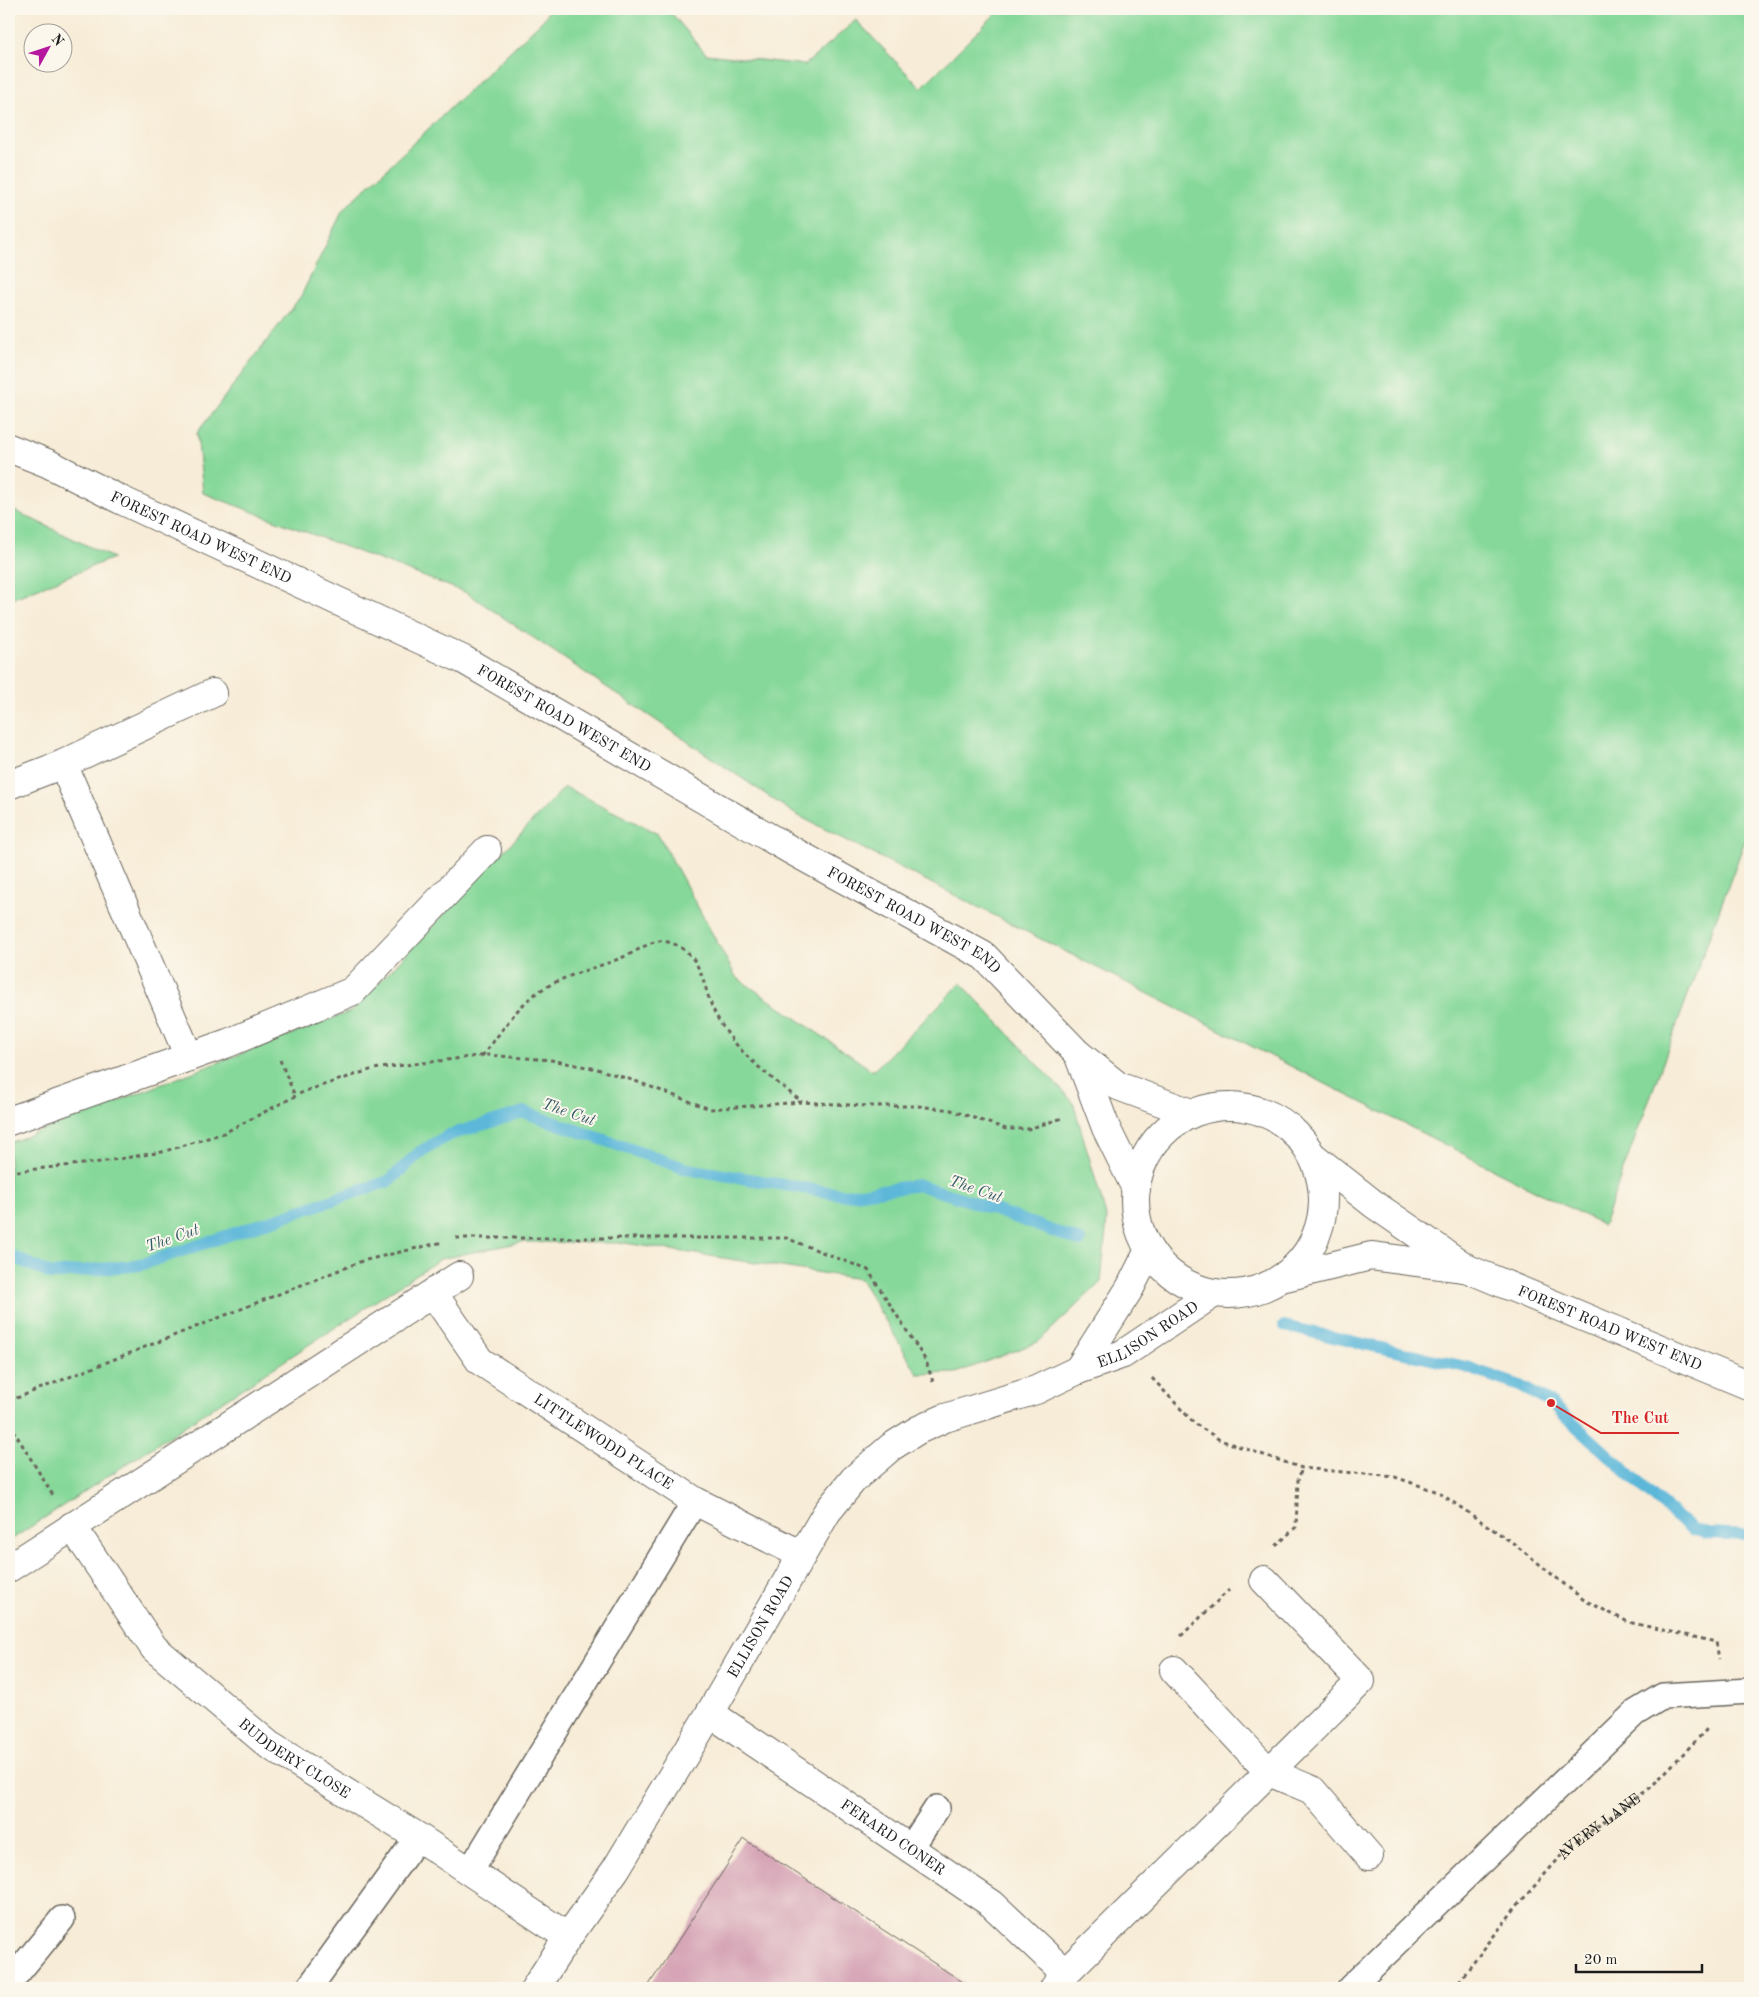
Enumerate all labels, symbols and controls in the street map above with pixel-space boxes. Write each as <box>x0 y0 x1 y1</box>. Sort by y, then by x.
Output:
north arrow <box>22 22 72 72</box>
text: N <box>48 32 66 49</box>
street label: FOREST ROAD WEST END <box>108 490 293 587</box>
street label: FOREST ROAD WEST END <box>474 663 653 776</box>
street label: FOREST ROAD WEST END <box>824 865 1003 977</box>
water label: The Cut <box>540 1096 598 1130</box>
water label: The Cut <box>947 1173 1005 1207</box>
water label: The Cut <box>144 1222 202 1255</box>
street label: FOREST ROAD WEST END <box>1515 1284 1704 1374</box>
street label: ELLISON ROAD <box>1096 1300 1202 1372</box>
street label: LITTLEWODD PLACE <box>530 1392 675 1493</box>
callout: The Cut <box>1601 1402 1679 1433</box>
text: The Cut <box>1611 1411 1669 1427</box>
street label: ELLISON ROAD <box>726 1574 797 1681</box>
street label: BUDDERY CLOSE <box>235 1717 352 1802</box>
street label: AVERY LANE <box>1555 1792 1644 1863</box>
street label: FERARD CONER <box>837 1798 947 1879</box>
scale bar <box>1576 1942 1703 1974</box>
text: 20 m <box>1584 1953 1618 1968</box>

